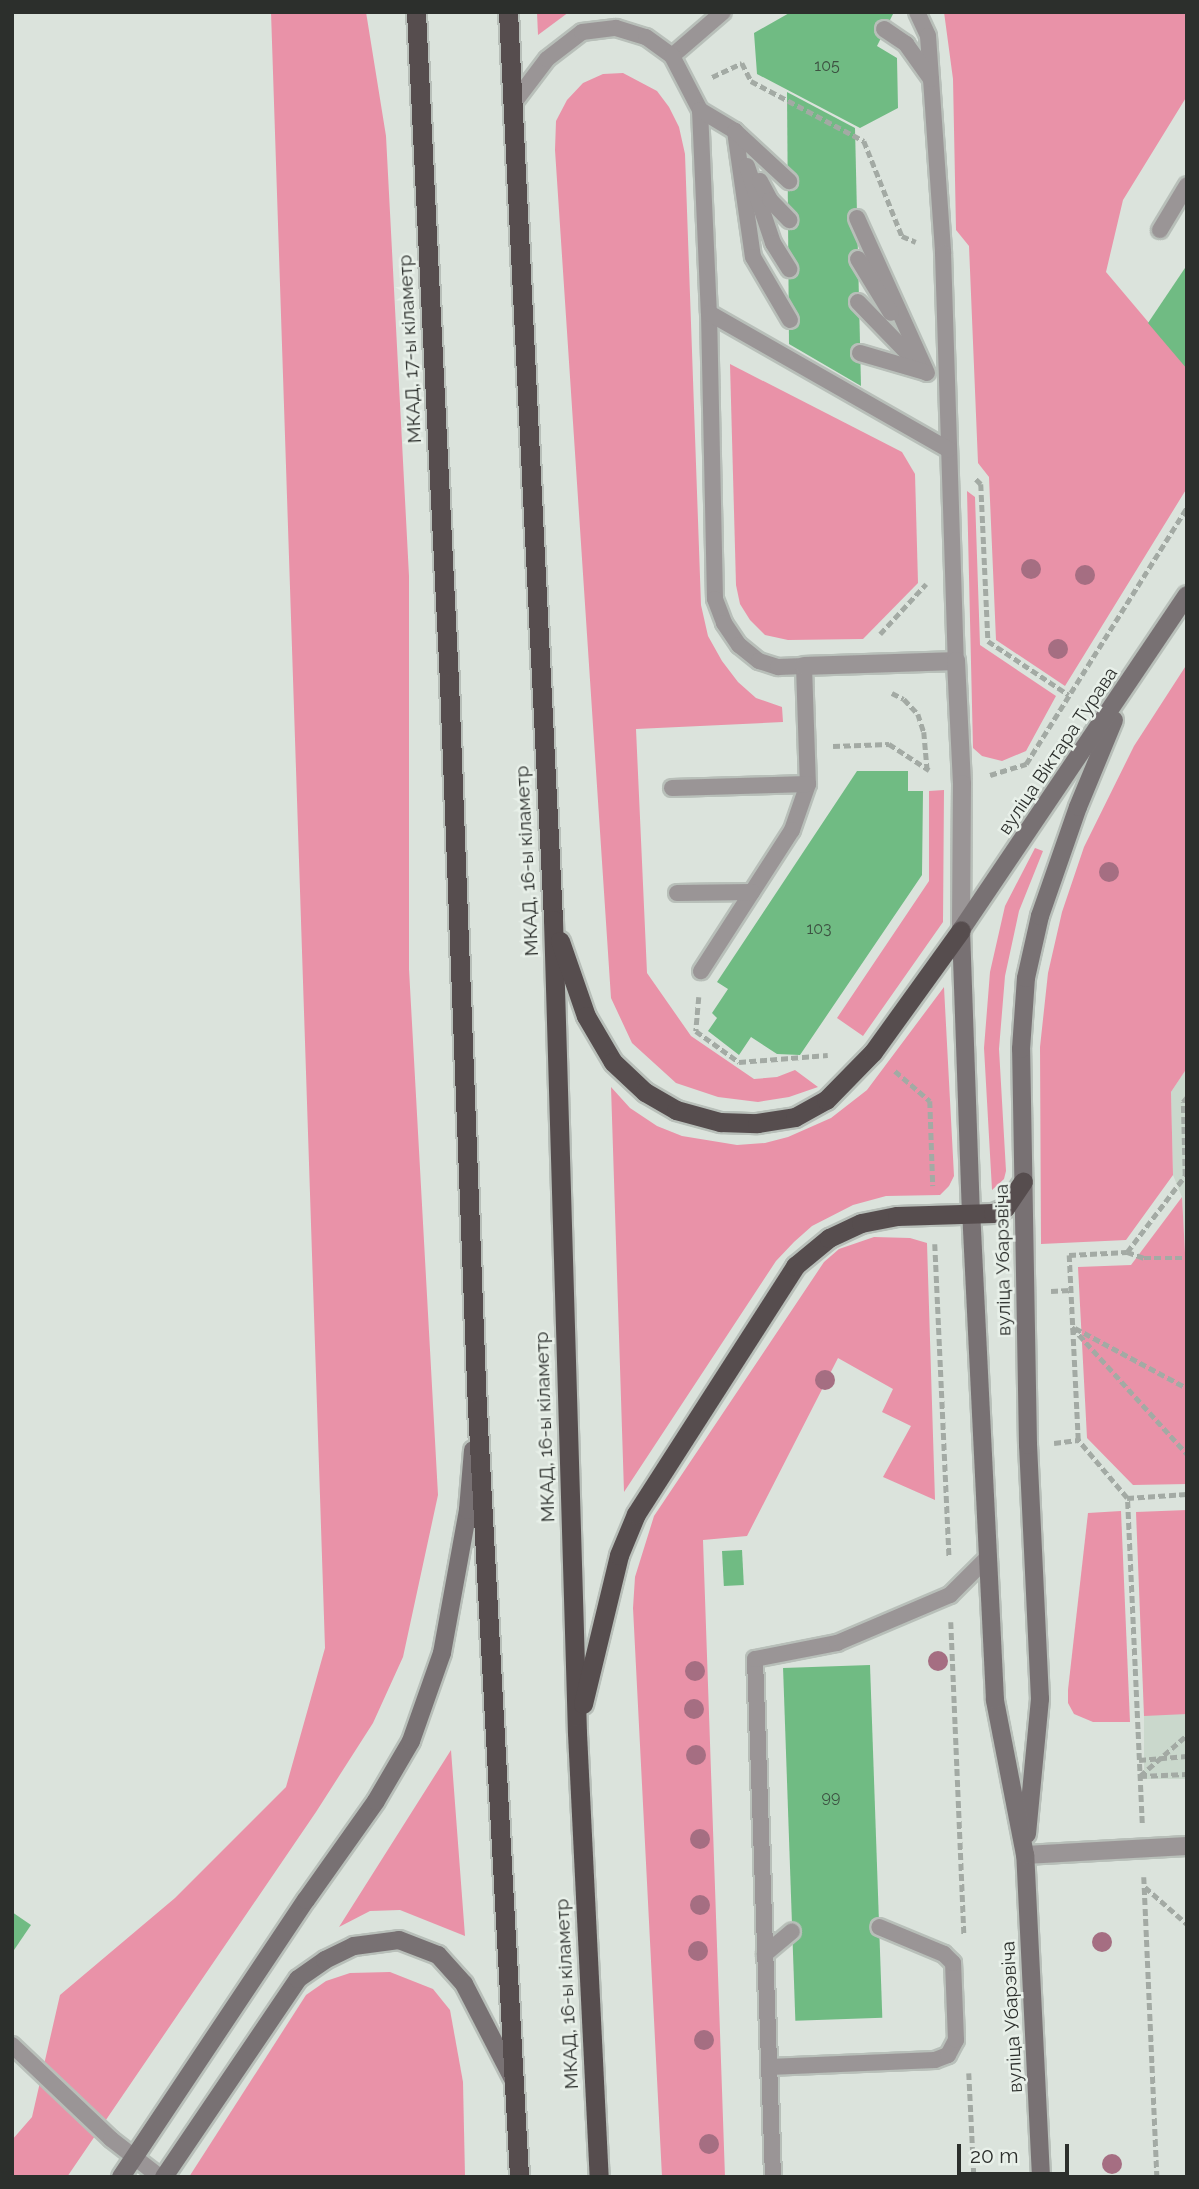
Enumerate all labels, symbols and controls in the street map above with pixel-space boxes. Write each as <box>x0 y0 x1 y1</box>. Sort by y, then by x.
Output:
house number: 105 <box>814 56 840 76</box>
street label: МКАД, 17-ы кіламетр <box>394 254 426 444</box>
street label: вуліца Віктара Турава <box>993 663 1123 839</box>
street label: МКАД, 16-ы кіламетр <box>511 765 543 957</box>
house number: 103 <box>806 919 832 939</box>
street label: вуліца Убарэвіча <box>990 1184 1016 1336</box>
street label: МКАД, 16-ы кіламетр <box>530 1331 560 1523</box>
house number: 99 <box>822 1787 840 1807</box>
street label: МКАД, 16-ы кіламетр <box>551 1898 583 2090</box>
street label: вуліца Убарэвіча <box>997 1941 1027 2093</box>
scale bar <box>961 2130 1073 2174</box>
text: 20 m <box>970 2143 1018 2168</box>

